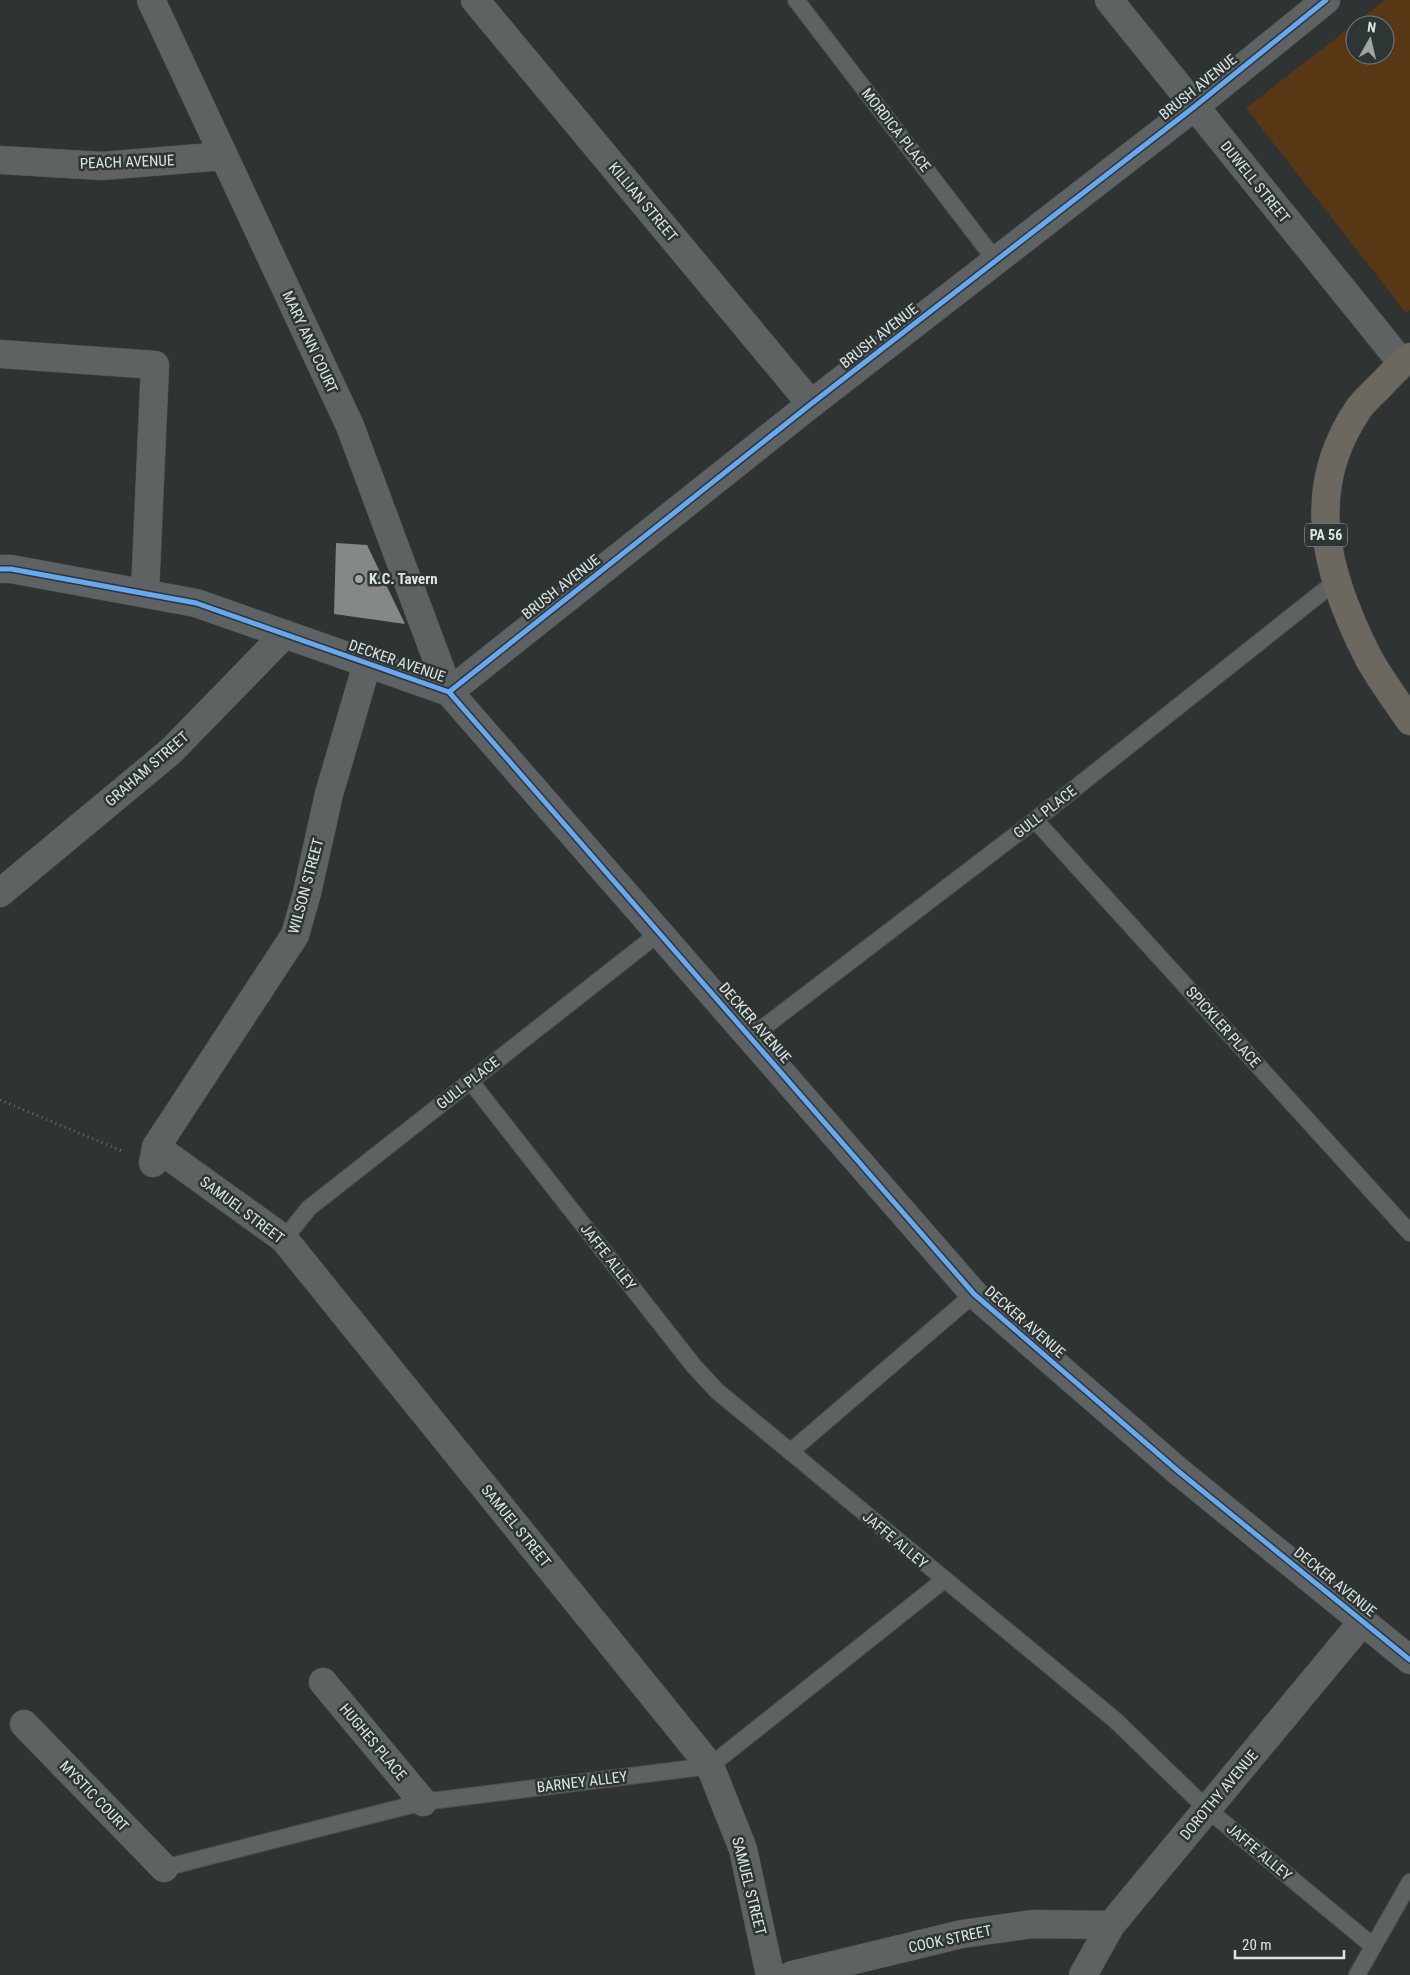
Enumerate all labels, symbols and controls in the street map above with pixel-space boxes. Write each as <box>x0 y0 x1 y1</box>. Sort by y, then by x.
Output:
north arrow <box>1345 15 1395 65</box>
text: N <box>1366 19 1377 36</box>
street label: BRUSH AVENUE <box>1156 50 1240 124</box>
street label: MORDICA PLACE <box>858 85 934 175</box>
street label: DUWELL STREET <box>1217 137 1294 227</box>
street label: PEACH AVENUE <box>79 151 175 173</box>
street label: KILLIAN STREET <box>605 159 681 245</box>
street label: MARY ANN COURT <box>278 288 342 396</box>
street label: BRUSH AVENUE <box>836 300 922 372</box>
road number: PA 56 <box>1305 524 1347 546</box>
street label: BRUSH AVENUE <box>518 551 604 623</box>
place label: K.C. Tavern <box>369 570 438 588</box>
marker: K.C. Tavern <box>353 573 365 585</box>
street label: DECKER AVENUE <box>346 636 448 686</box>
street label: GRAHAM STREET <box>102 728 193 810</box>
street label: GULL PLACE <box>1010 782 1080 842</box>
street label: WILSON STREET <box>285 836 327 936</box>
street label: DECKER AVENUE <box>715 979 795 1067</box>
street label: SPICKLER PLACE <box>1182 983 1264 1071</box>
street label: GULL PLACE <box>433 1053 503 1113</box>
street label: SAMUEL STREET <box>196 1173 288 1248</box>
street label: JAFFE ALLEY <box>576 1220 640 1294</box>
street label: DECKER AVENUE <box>981 1282 1069 1362</box>
street label: SAMUEL STREET <box>477 1481 555 1571</box>
street label: JAFFE ALLEY <box>859 1508 931 1572</box>
street label: DECKER AVENUE <box>1290 1543 1380 1621</box>
street label: HUGHES PLACE <box>336 1700 410 1784</box>
street label: DOROTHY AVENUE <box>1176 1746 1262 1844</box>
street label: MYSTIC COURT <box>56 1757 132 1835</box>
street label: BARNEY ALLEY <box>536 1768 628 1796</box>
street label: JAFFE ALLEY <box>1223 1820 1295 1884</box>
street label: SAMUEL STREET <box>728 1835 770 1937</box>
street label: COOK STREET <box>907 1921 993 1957</box>
scale bar <box>1235 1928 1344 1960</box>
text: 20 m <box>1242 1936 1272 1954</box>

